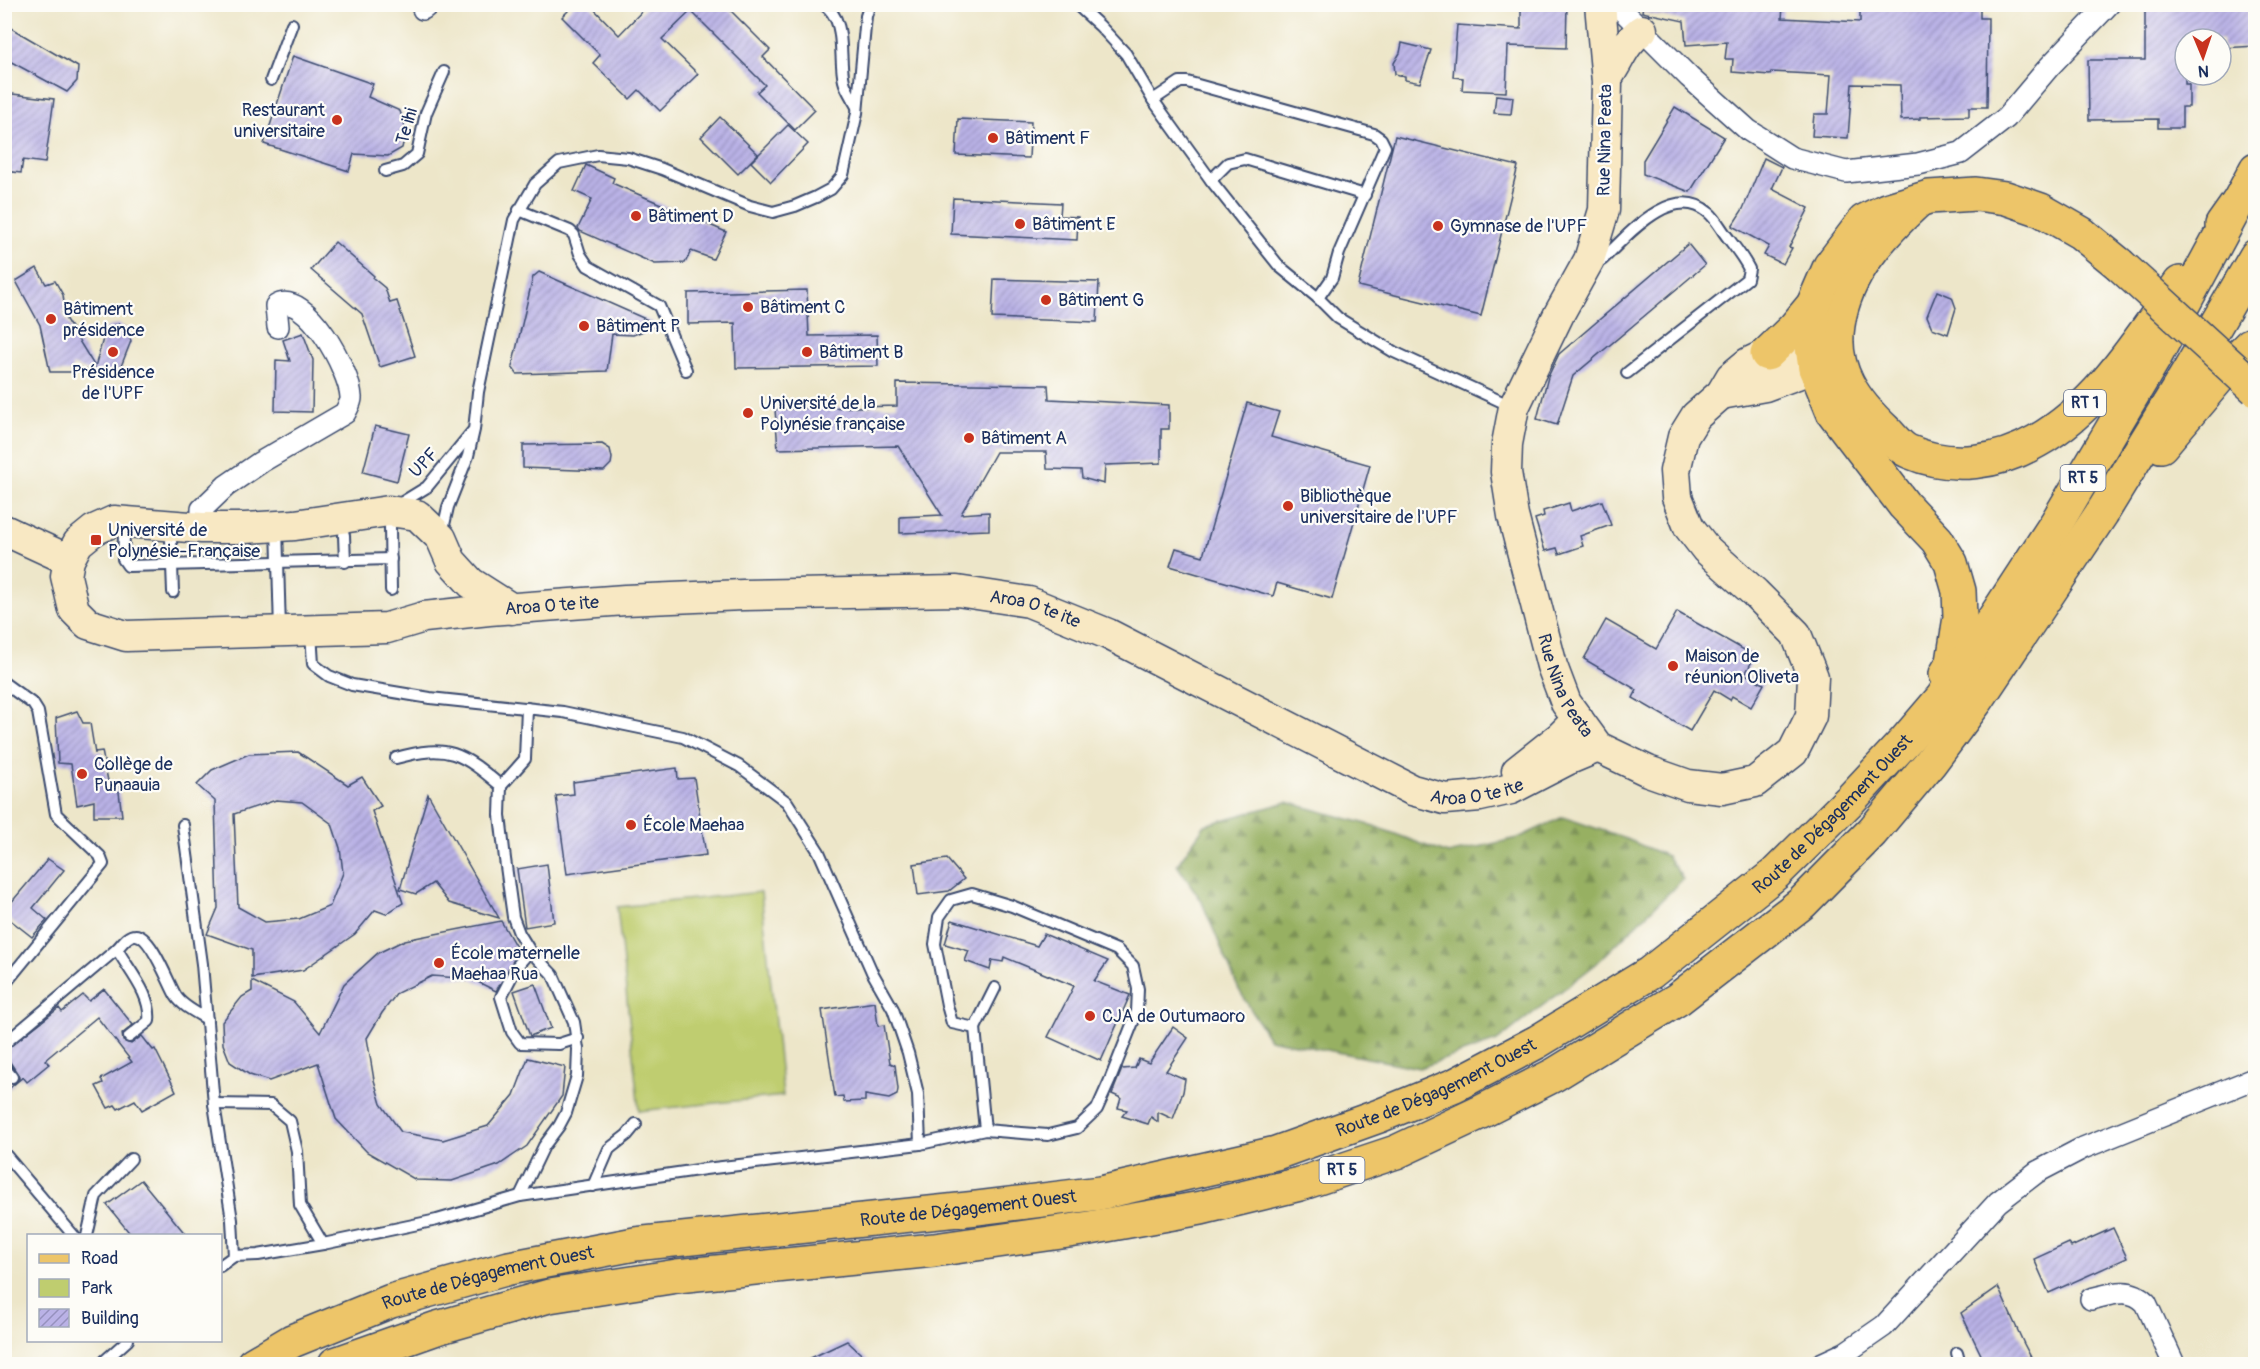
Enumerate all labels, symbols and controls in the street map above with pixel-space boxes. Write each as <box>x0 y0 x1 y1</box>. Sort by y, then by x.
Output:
north arrow <box>2173 27 2233 87</box>
text: N <box>2198 61 2209 81</box>
street label: Rue Nina Peata <box>1593 84 1617 196</box>
place label: Restaurant universitaire <box>234 99 326 143</box>
street label: Te ihi <box>391 105 423 147</box>
marker: Restaurant universitaire <box>330 113 344 127</box>
place label: Bâtiment F <box>1005 127 1090 150</box>
marker: Bâtiment F <box>986 131 1000 145</box>
place label: Bâtiment D <box>648 205 734 228</box>
marker: Bâtiment D <box>629 209 643 223</box>
place label: Bâtiment E <box>1032 213 1116 236</box>
place label: Gymnase de l'UPF <box>1450 215 1587 238</box>
marker: Bâtiment E <box>1013 217 1027 231</box>
marker: Gymnase de l'UPF <box>1431 219 1445 233</box>
place label: Bâtiment G <box>1058 289 1144 312</box>
marker: Bâtiment G <box>1039 293 1053 307</box>
place label: Bâtiment C <box>760 296 845 319</box>
place label: Bâtiment présidence <box>63 298 145 342</box>
marker: Bâtiment C <box>741 300 755 314</box>
marker: Bâtiment présidence <box>44 312 58 326</box>
place label: Bâtiment P <box>596 315 680 338</box>
marker: Bâtiment P <box>577 319 591 333</box>
place label: Bâtiment B <box>819 341 903 364</box>
marker: Présidence de l'UPF <box>106 345 120 359</box>
marker: Bâtiment B <box>800 345 814 359</box>
place label: Présidence de l'UPF <box>72 361 154 405</box>
road number: RT 1 <box>2064 390 2106 416</box>
place label: Université de la Polynésie française <box>760 392 905 436</box>
marker: Université de la Polynésie française <box>741 406 755 420</box>
place label: Bâtiment A <box>981 427 1067 450</box>
marker: Bâtiment A <box>962 431 976 445</box>
street label: UPF <box>404 443 444 483</box>
road number: RT 5 <box>2060 465 2106 491</box>
place label: Bibliothèque universitaire de l'UPF <box>1300 485 1458 529</box>
marker: Bibliothèque universitaire de l'UPF <box>1281 499 1295 513</box>
place label: Université de Polynésie-Française <box>108 519 260 563</box>
marker: Université de Polynésie-Française <box>89 533 103 547</box>
street label: Aroa O te ite <box>988 585 1084 633</box>
street label: Aroa O te ite <box>504 590 600 620</box>
street label: Rue Nina Peata <box>1533 631 1599 742</box>
place label: Maison de réunion Oliveta <box>1685 645 1799 689</box>
marker: Maison de réunion Oliveta <box>1666 659 1680 673</box>
street label: Route de Dégagement Ouest <box>1748 729 1918 899</box>
place label: Collège de Punaauia <box>94 753 173 797</box>
marker: Collège de Punaauia <box>75 767 89 781</box>
street label: Aroa O te ite <box>1428 773 1528 811</box>
place label: École Maehaa <box>643 814 744 837</box>
marker: École Maehaa <box>624 818 638 832</box>
place label: École maternelle Maehaa Rua <box>451 942 580 986</box>
marker: École maternelle Maehaa Rua <box>432 956 446 970</box>
place label: CJA de Outumaoro <box>1102 1005 1245 1028</box>
marker: CJA de Outumaoro <box>1083 1009 1097 1023</box>
street label: Route de Dégagement Ouest <box>1332 1033 1541 1142</box>
road number: RT 5 <box>1320 1157 1364 1183</box>
street label: Route de Dégagement Ouest <box>859 1184 1078 1232</box>
legend <box>27 1234 222 1342</box>
street label: Route de Dégagement Ouest <box>379 1240 596 1315</box>
text: Road <box>81 1247 118 1270</box>
text: Park <box>81 1277 113 1300</box>
text: Building <box>81 1307 139 1330</box>

